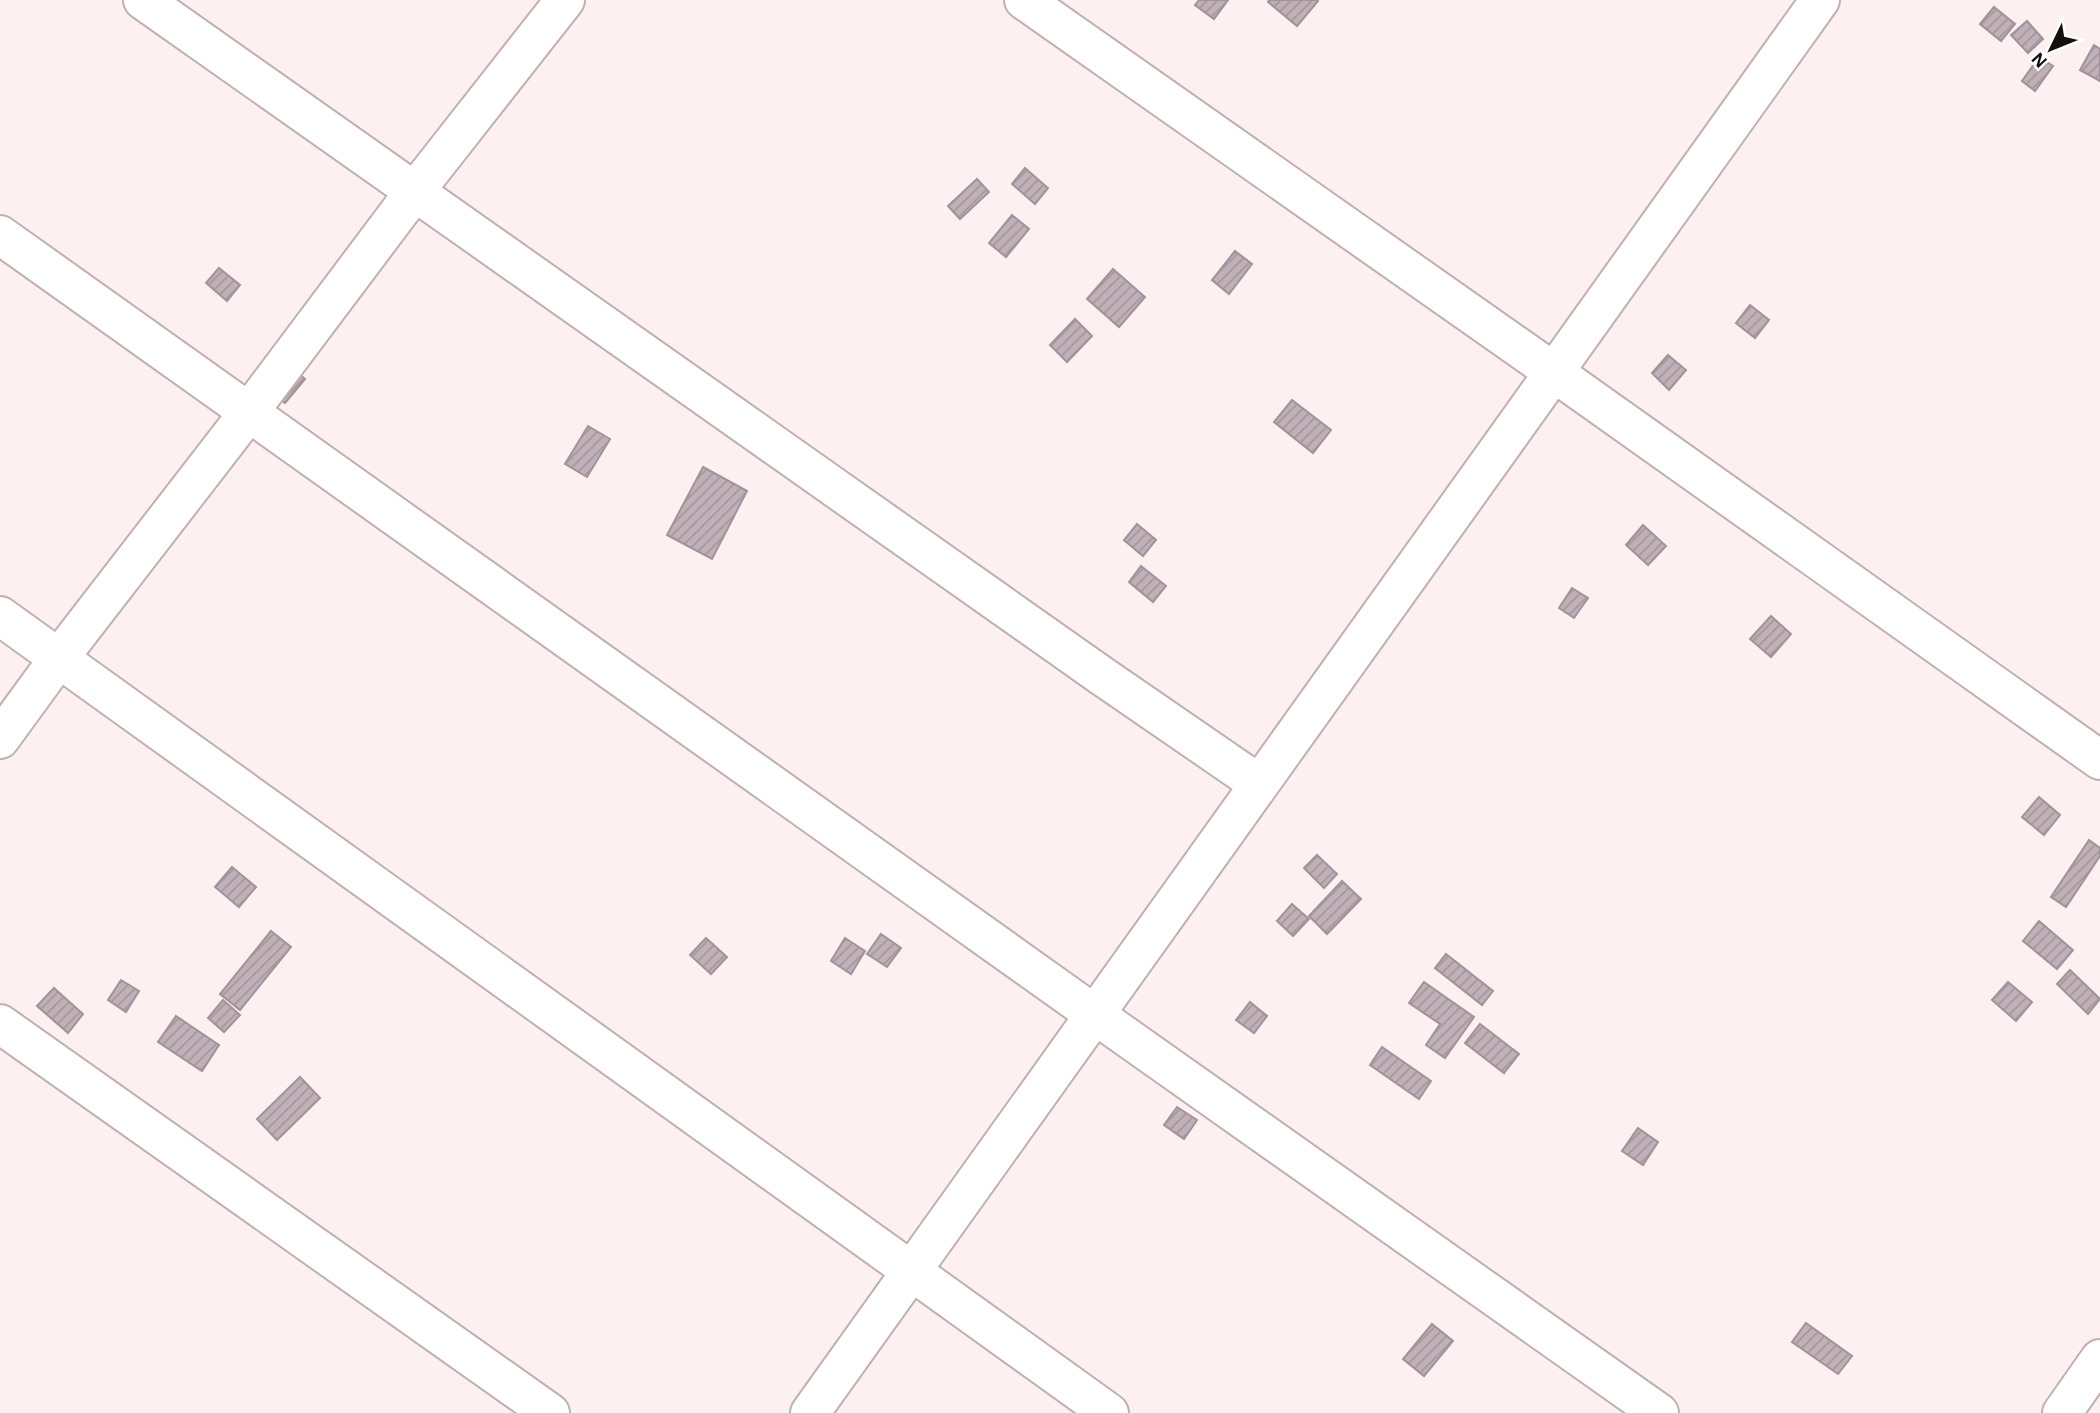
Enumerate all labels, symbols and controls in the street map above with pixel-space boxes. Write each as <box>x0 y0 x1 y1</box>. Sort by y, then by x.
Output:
north arrow <box>2016 14 2086 84</box>
text: N <box>2028 48 2051 71</box>

